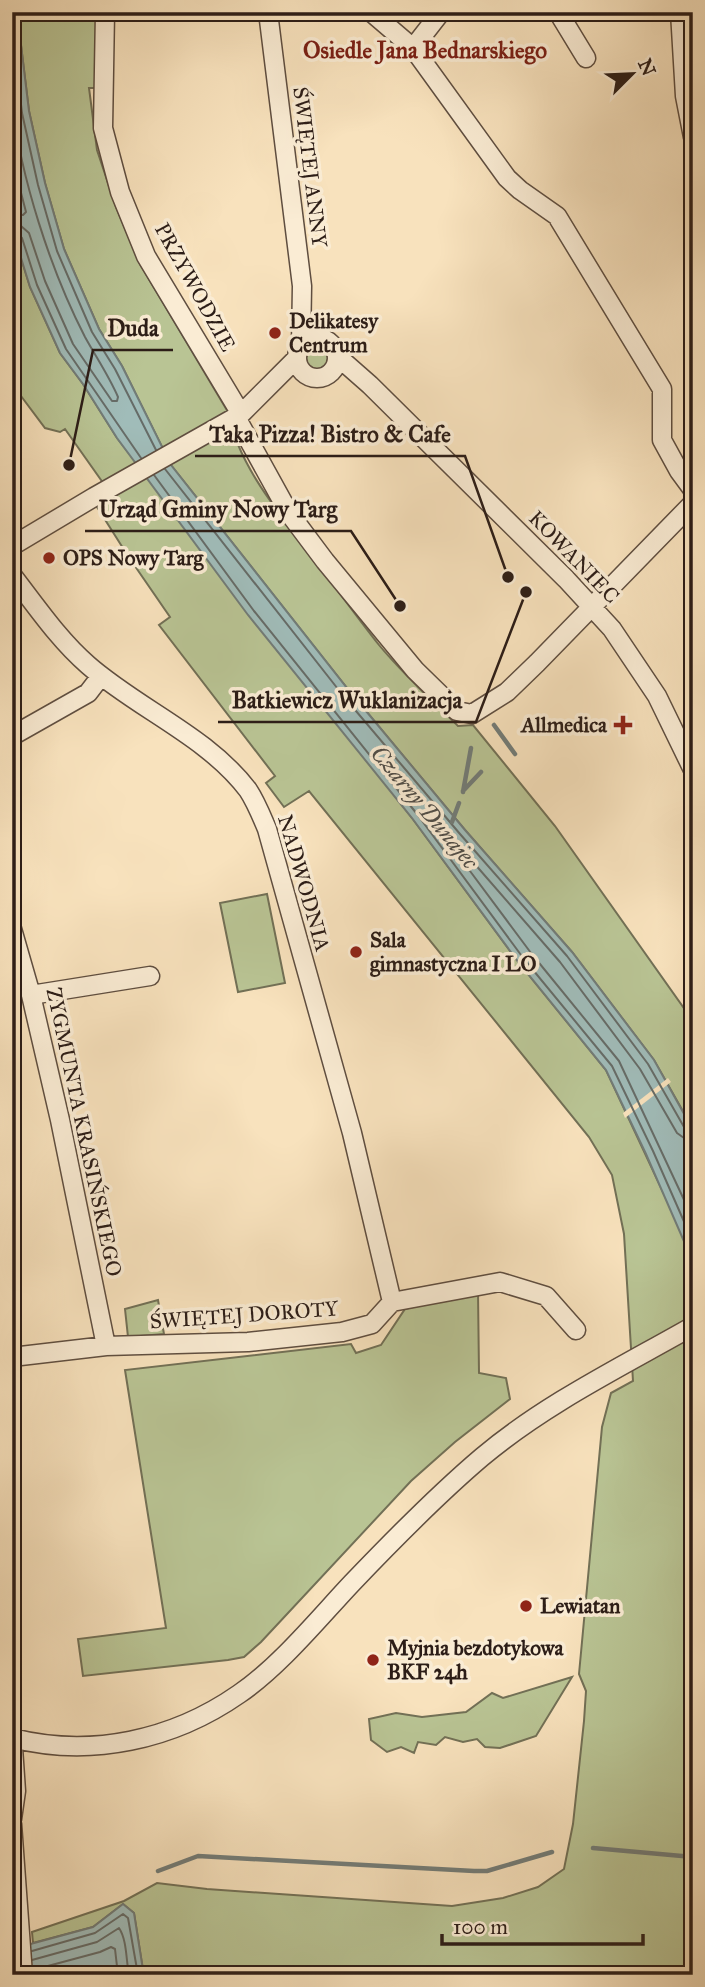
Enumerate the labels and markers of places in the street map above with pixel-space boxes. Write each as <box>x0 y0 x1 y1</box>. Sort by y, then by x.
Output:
callout: Duda <box>93 306 173 350</box>
place label: Delikatesy Centrum <box>289 308 379 358</box>
marker: Delikatesy Centrum <box>267 325 283 341</box>
callout: Taka Pizza! Bistro & Cafe <box>195 412 465 456</box>
callout: Urząd Gminy Nowy Targ <box>85 487 351 531</box>
place label: OPS Nowy Targ <box>63 545 205 571</box>
marker: OPS Nowy Targ <box>41 550 57 566</box>
callout: Batkiewicz Wuklanizacja <box>218 678 476 722</box>
place label: Allmedica <box>519 712 608 738</box>
marker: Allmedica <box>613 715 633 735</box>
place label: Sala gimnastyczna I LO <box>370 927 537 977</box>
marker: Sala gimnastyczna I LO <box>348 944 364 960</box>
place label: Lewiatan <box>540 1593 621 1619</box>
marker: Lewiatan <box>518 1598 534 1614</box>
place label: Myjnia bezdotykowa BKF 24h <box>387 1635 565 1685</box>
marker: Myjnia bezdotykowa BKF 24h <box>365 1652 381 1668</box>

